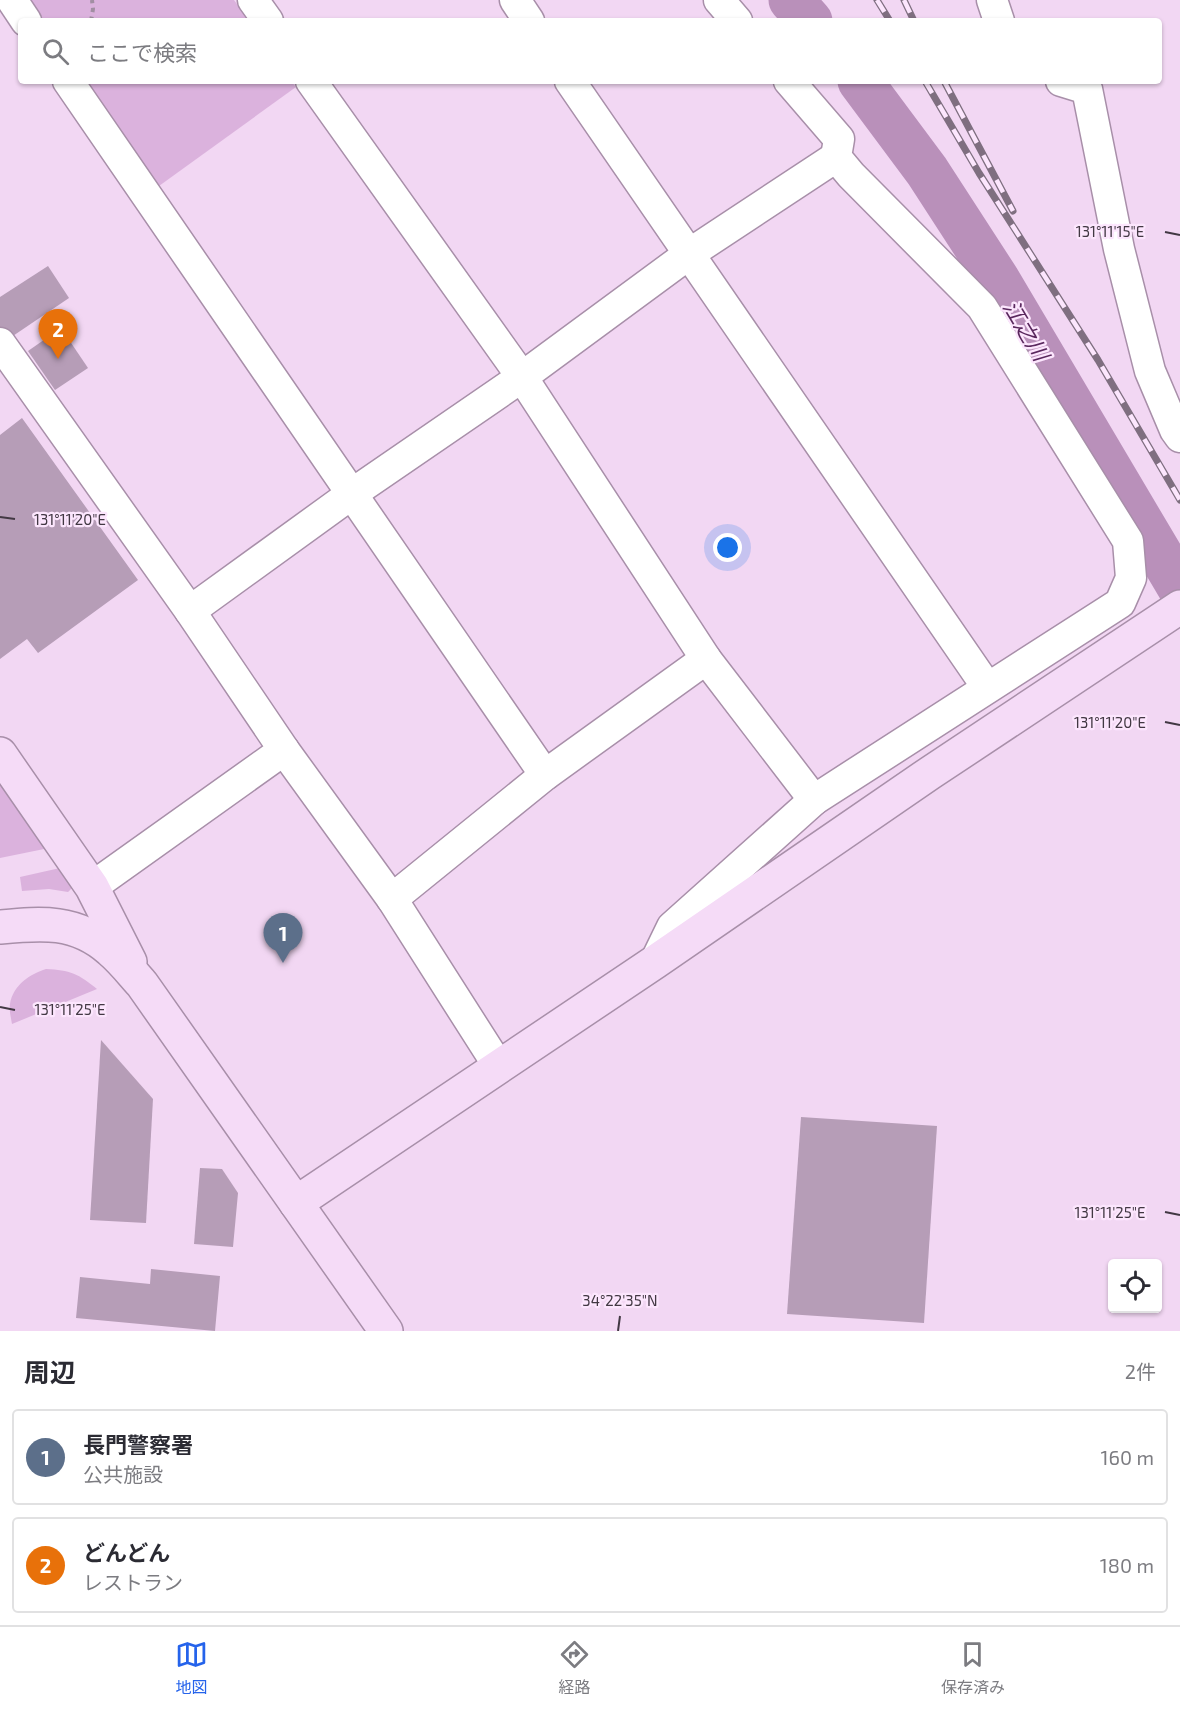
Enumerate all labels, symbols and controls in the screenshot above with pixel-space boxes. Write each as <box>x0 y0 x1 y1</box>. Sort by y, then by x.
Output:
search box <box>18 18 1162 84</box>
icon: search <box>39 35 72 68</box>
text: ここで検索 <box>87 39 197 65</box>
text: 131°11'15"E <box>1076 222 1144 240</box>
water label: 江之川 <box>999 295 1056 367</box>
pin: 2 <box>38 310 78 359</box>
text: 131°11'20"E <box>34 510 106 528</box>
your location <box>713 533 742 562</box>
text: 131°11'20"E <box>1074 713 1146 731</box>
pin: 1 <box>264 914 302 963</box>
text: 131°11'25"E <box>35 1000 105 1018</box>
text: 131°11'25"E <box>1075 1203 1145 1221</box>
map controls <box>1108 1259 1162 1313</box>
button: locate <box>1108 1259 1162 1313</box>
text: 34°22'35"N <box>582 1291 658 1309</box>
text: 周辺 <box>24 1356 76 1387</box>
text: 2件 <box>1125 1359 1156 1383</box>
text: 長門警察署 <box>83 1431 193 1457</box>
text: 1 <box>41 1445 50 1469</box>
text: 160 m <box>1101 1445 1154 1469</box>
text: 公共施設 <box>83 1462 163 1486</box>
text: どんどん <box>83 1539 170 1565</box>
text: 2 <box>40 1553 51 1577</box>
text: 180 m <box>1100 1553 1154 1577</box>
text: レストラン <box>83 1570 183 1594</box>
tab: 地図 <box>175 1638 208 1698</box>
tab: 経路 <box>558 1638 591 1698</box>
tab: 保存済み <box>941 1638 1005 1698</box>

